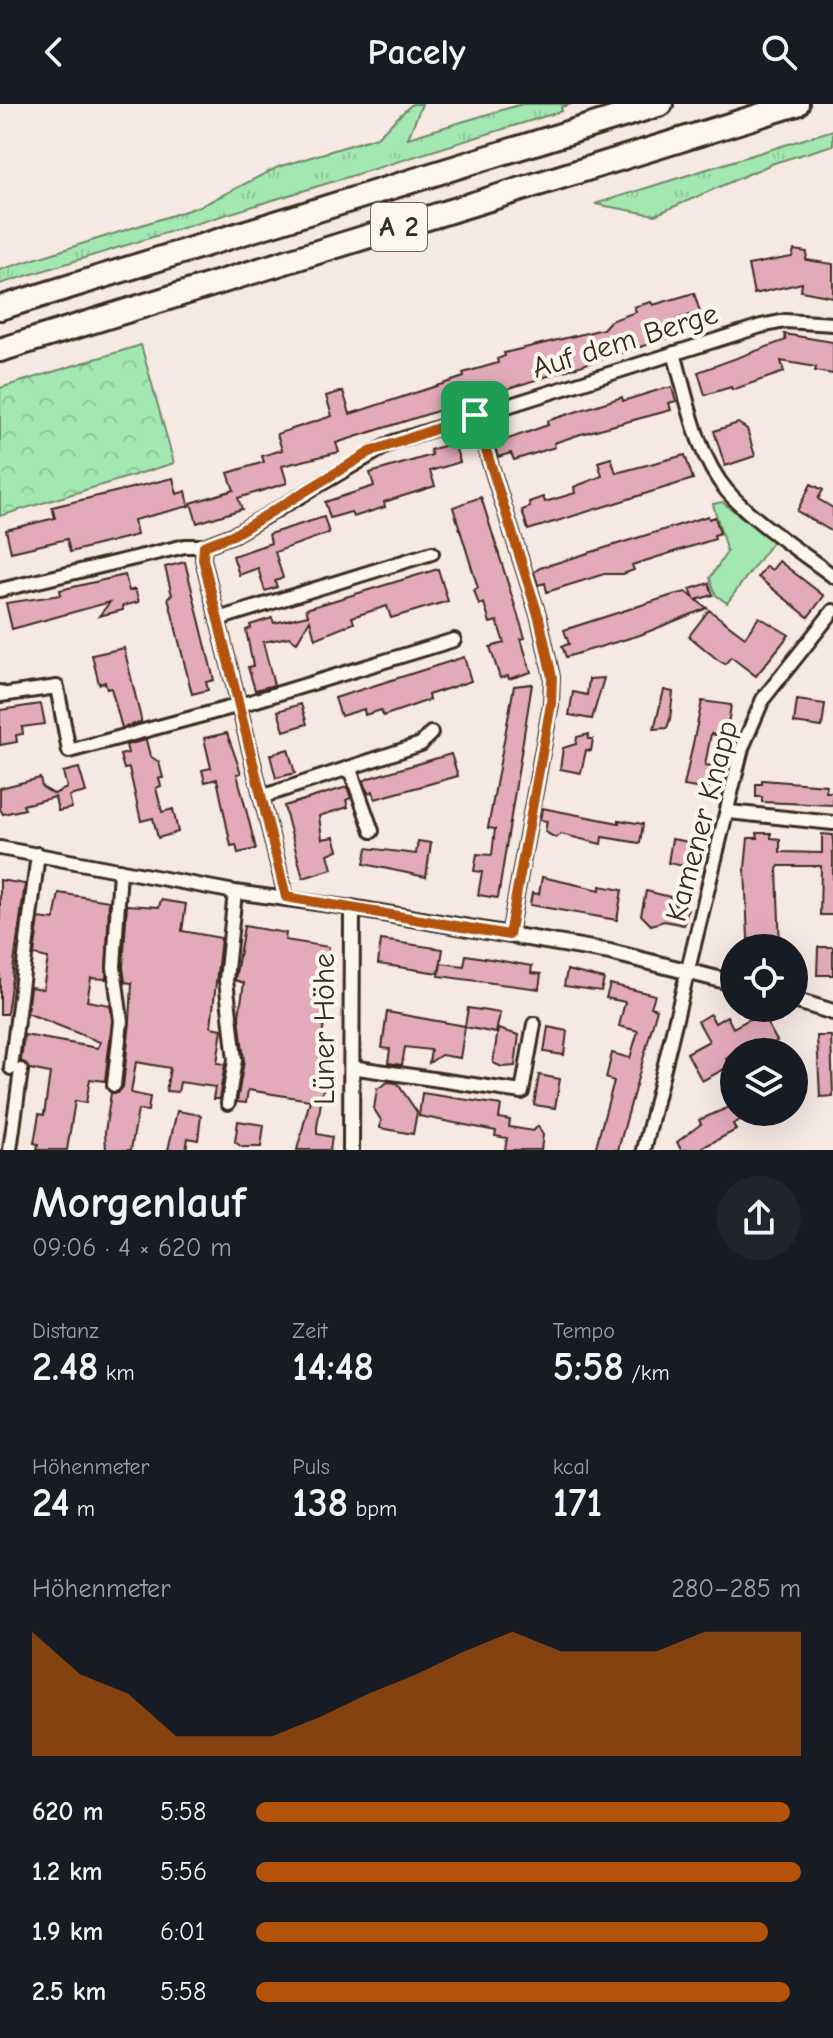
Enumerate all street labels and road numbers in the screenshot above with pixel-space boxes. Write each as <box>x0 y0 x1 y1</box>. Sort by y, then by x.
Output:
road number: A 2 <box>371 203 427 251</box>
street label: Auf dem Berge <box>528 296 722 386</box>
street label: Kamener Knapp <box>658 717 746 925</box>
street label: Lüner Höhe <box>307 953 342 1105</box>

